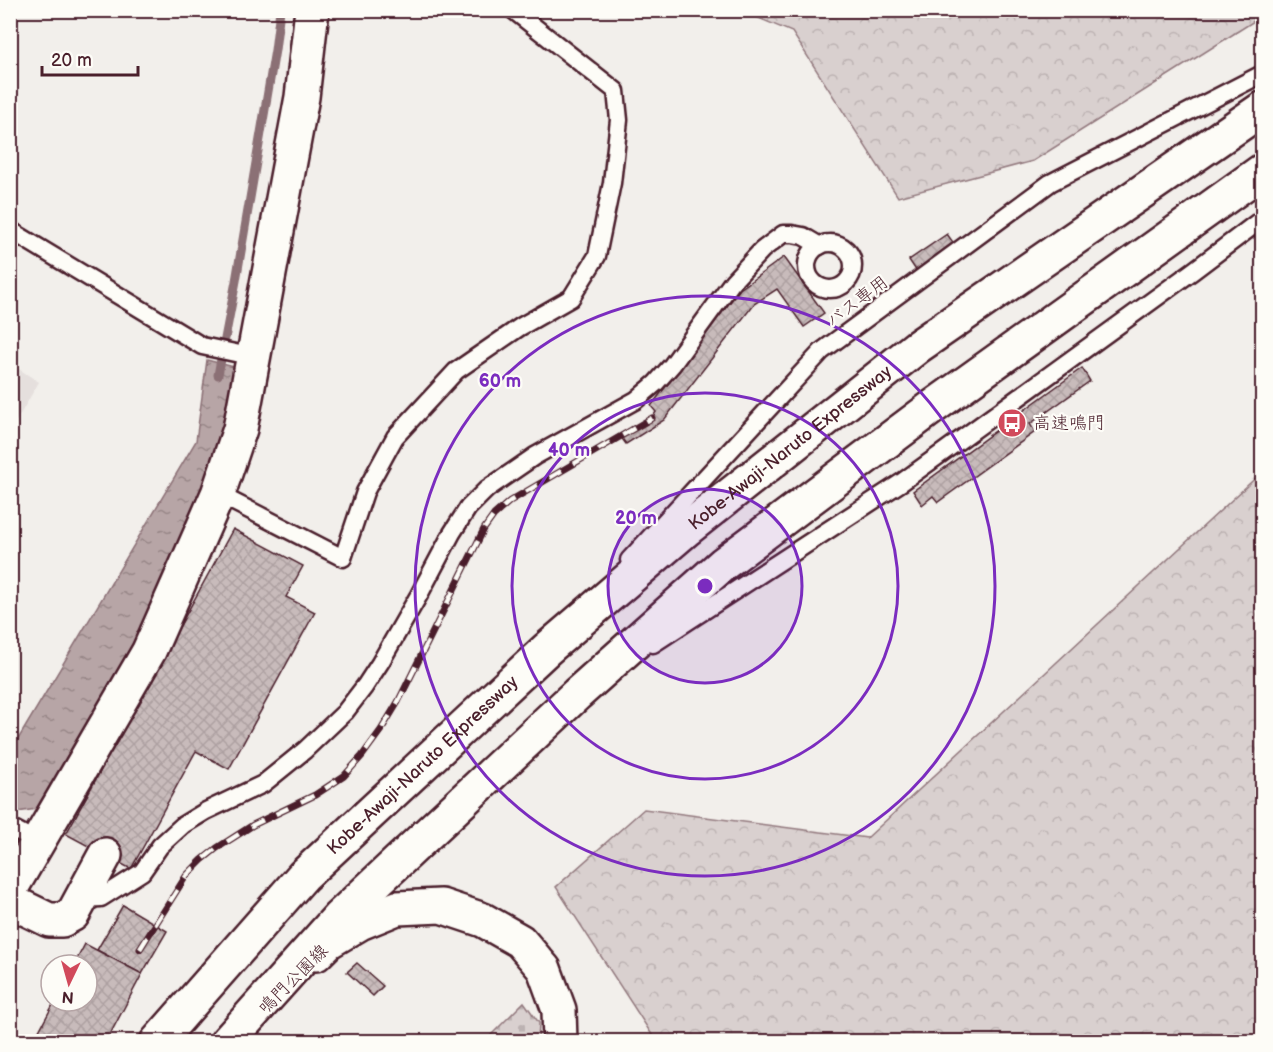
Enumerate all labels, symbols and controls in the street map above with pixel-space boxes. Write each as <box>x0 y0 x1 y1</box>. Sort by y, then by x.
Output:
scale bar <box>42 39 138 77</box>
text: 20 m <box>51 50 92 71</box>
street label: バス専用 <box>822 271 892 331</box>
street label: Kobe-Awaji-Naruto Expressway <box>685 361 897 535</box>
text: 60 m <box>479 371 521 392</box>
bus stop icon: 高速鳴門 <box>996 407 1028 439</box>
place label: 高速鳴門 <box>1033 413 1105 434</box>
text: 40 m <box>548 440 590 461</box>
text: 20 m <box>615 508 657 529</box>
centre of rings <box>695 576 715 596</box>
street label: Kobe-Awaji-Naruto Expressway <box>323 671 523 859</box>
street label: 鳴門公園線 <box>254 940 333 1019</box>
north arrow <box>39 953 99 1013</box>
text: N <box>61 986 75 1006</box>

